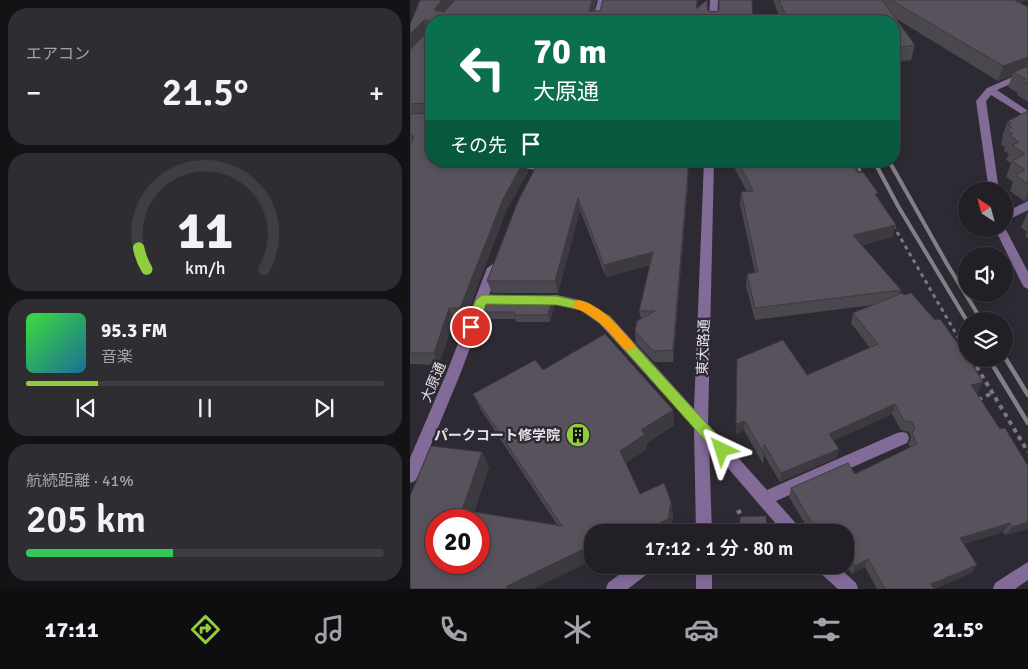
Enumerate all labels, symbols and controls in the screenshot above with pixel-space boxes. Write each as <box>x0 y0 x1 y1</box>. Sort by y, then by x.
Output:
text: 70 m <box>533 30 607 73</box>
icon: left <box>450 35 515 100</box>
text: エアコン <box>26 44 90 64</box>
text: 21.5° <box>162 69 248 116</box>
text: − <box>26 76 41 110</box>
text: + <box>369 76 384 110</box>
text: 大原通 <box>533 78 599 105</box>
icon: arrive <box>517 130 545 158</box>
text: その先 <box>450 134 507 158</box>
north arrow <box>958 182 1012 238</box>
map controls <box>958 182 1013 367</box>
text: 11 <box>177 199 233 263</box>
button: sound <box>958 247 1013 302</box>
text: km/h <box>185 257 225 279</box>
pin <box>450 306 492 348</box>
button: layers <box>958 312 1013 367</box>
icon: arrive <box>457 313 485 341</box>
text: 95.3 FM <box>101 319 167 343</box>
street label: 東大路通 <box>694 319 713 375</box>
text: 音楽 <box>101 347 133 367</box>
street label: 大原通 <box>417 360 449 405</box>
icon: previous <box>72 394 100 422</box>
icon: pause <box>191 394 219 422</box>
icon: next <box>310 394 338 422</box>
building icon: パークコート修学院 <box>565 422 591 448</box>
position arrow <box>695 423 747 475</box>
place label: パークコート修学院 <box>434 427 560 444</box>
text: 航続距離 · 41% <box>26 471 134 491</box>
text: 205 km <box>26 496 146 543</box>
speed limit sign: 20 <box>425 509 490 574</box>
text: 17:12 · 1 分 · 80 m <box>645 537 793 561</box>
icon: directions <box>188 612 223 647</box>
icon: music <box>312 612 347 647</box>
icon: phone <box>436 612 471 647</box>
icon: climate <box>560 612 595 647</box>
icon: car <box>684 612 719 647</box>
icon: filters <box>809 612 844 647</box>
text: 17:11 <box>45 616 99 643</box>
text: 21.5° <box>933 616 983 643</box>

